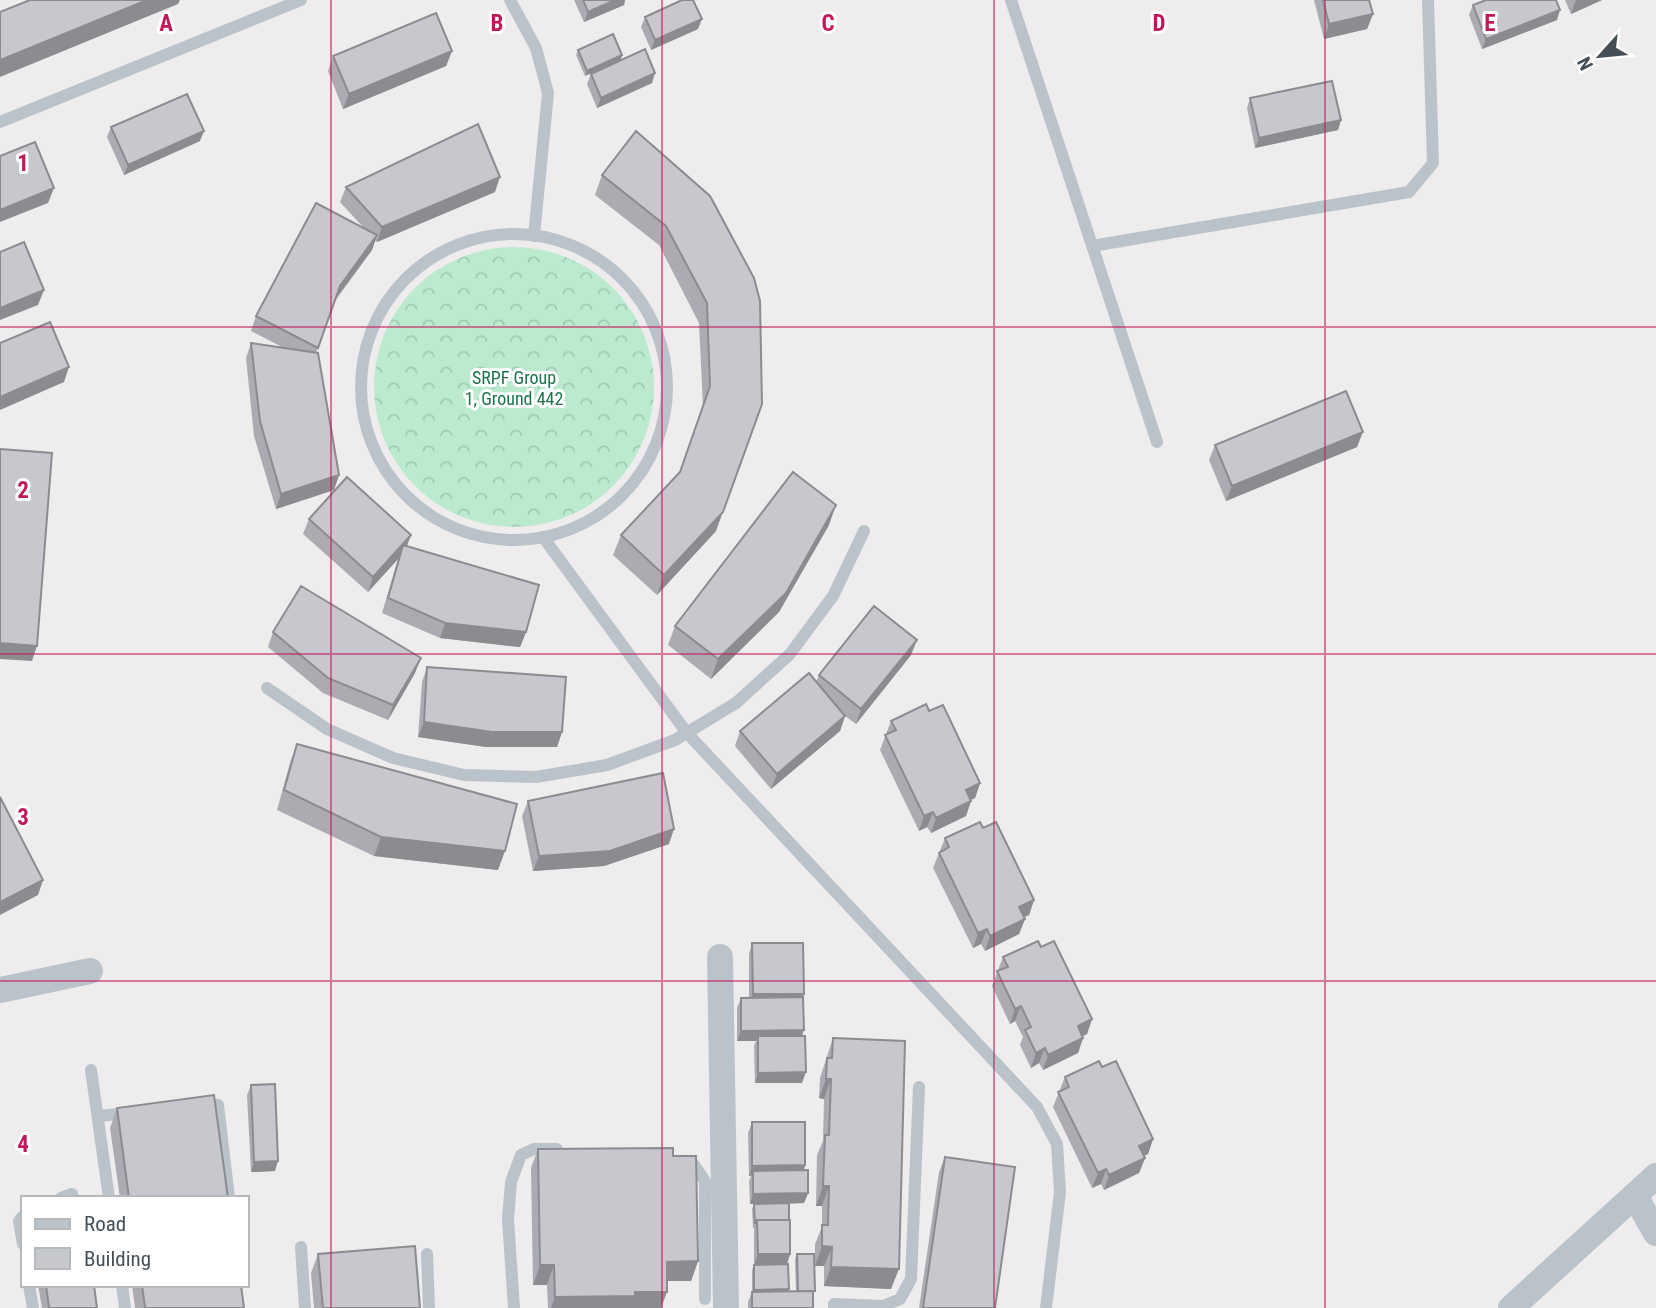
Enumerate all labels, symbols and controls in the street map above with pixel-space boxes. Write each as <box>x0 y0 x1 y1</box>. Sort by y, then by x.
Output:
text: A <box>159 10 173 37</box>
text: B <box>491 10 503 37</box>
text: C <box>821 10 835 37</box>
text: D <box>1153 10 1166 37</box>
text: E <box>1484 10 1496 37</box>
north arrow <box>1565 21 1635 91</box>
text: N <box>1572 53 1598 74</box>
text: 1 <box>17 150 29 177</box>
park label: SRPF Group 1, Ground 442 <box>465 367 563 409</box>
text: 2 <box>17 477 29 504</box>
text: 3 <box>17 804 29 831</box>
text: 4 <box>17 1131 29 1158</box>
legend <box>21 1196 248 1287</box>
text: Road <box>84 1212 126 1236</box>
text: Building <box>84 1247 151 1271</box>

